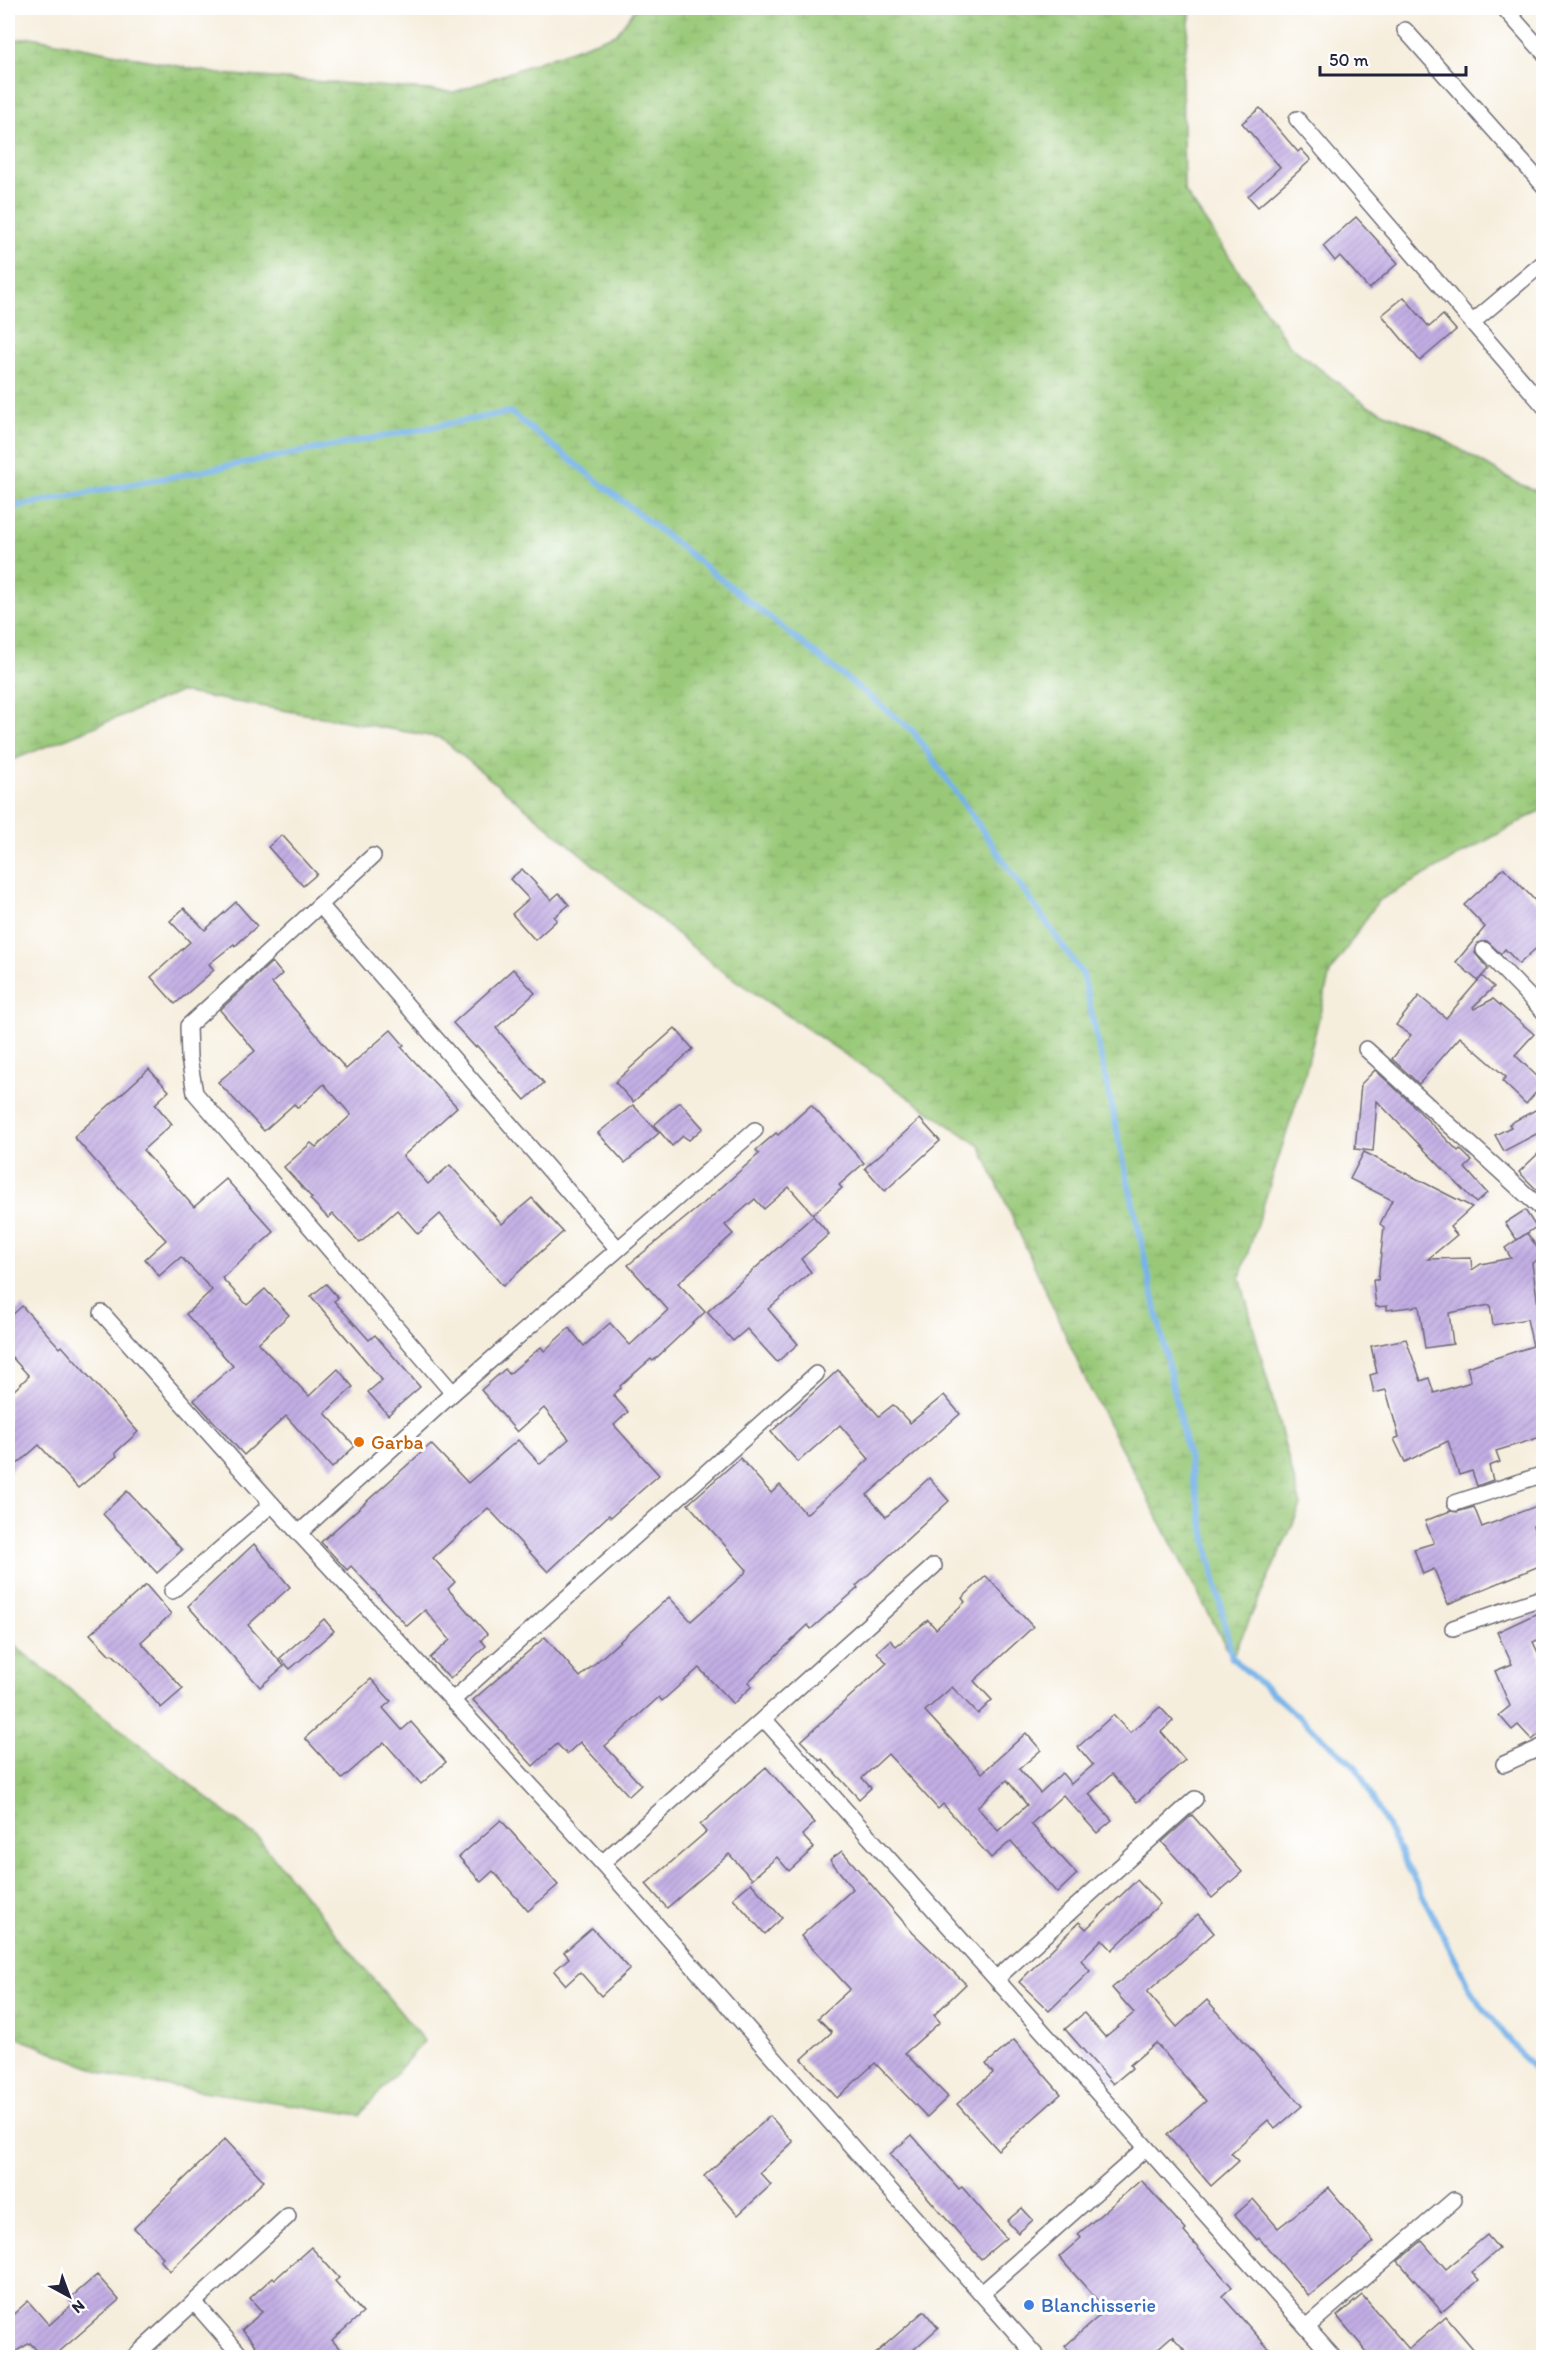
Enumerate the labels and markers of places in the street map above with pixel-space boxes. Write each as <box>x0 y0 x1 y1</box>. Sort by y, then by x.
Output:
place label: Garba <box>371 1430 424 1454</box>
marker: Garba <box>352 1435 366 1449</box>
place label: Blanchisserie <box>1041 2293 1156 2317</box>
marker: Blanchisserie <box>1022 2298 1036 2312</box>

